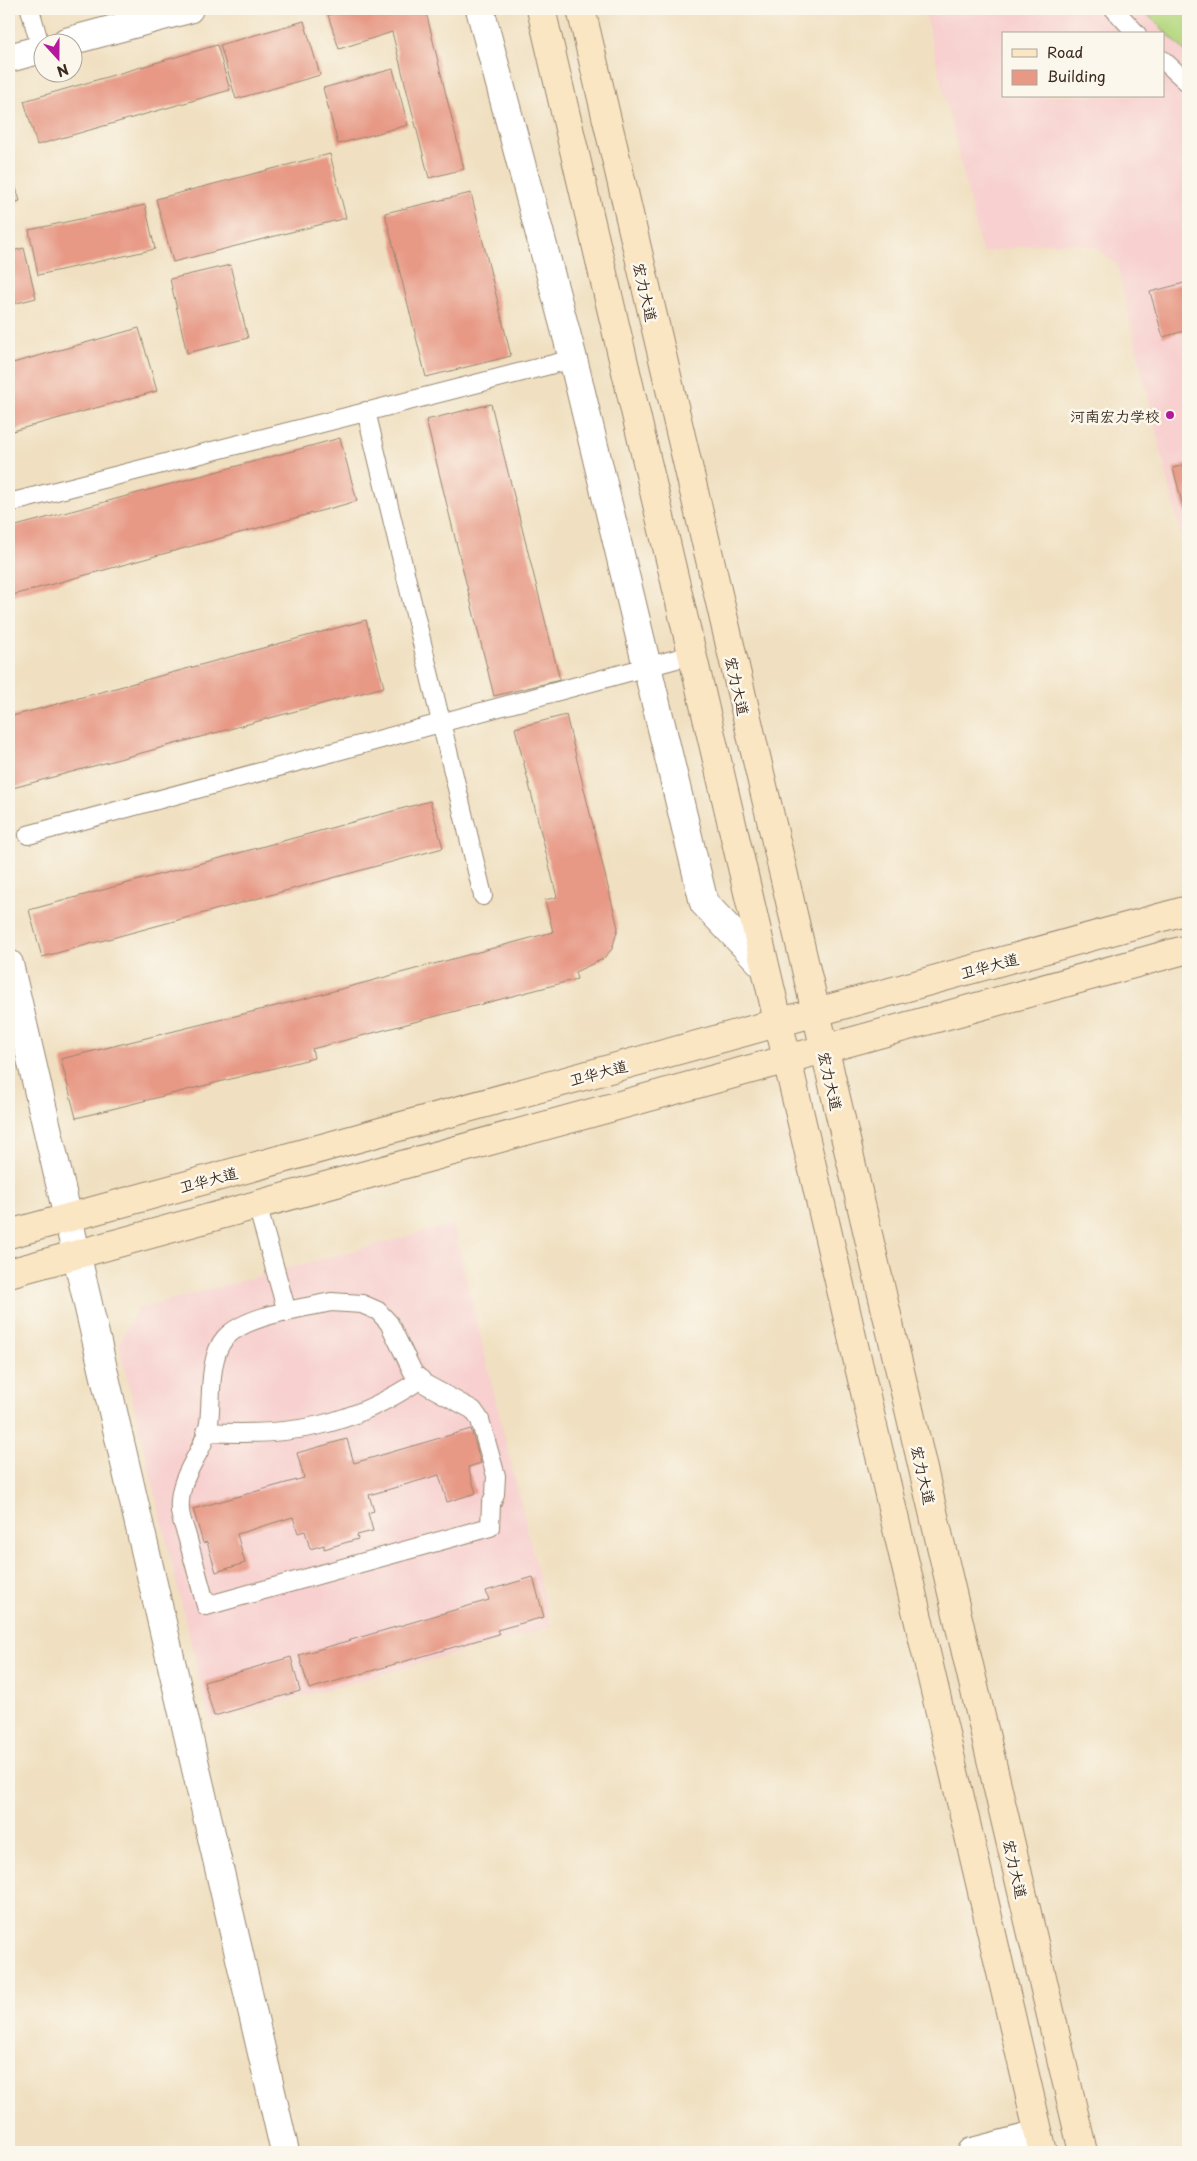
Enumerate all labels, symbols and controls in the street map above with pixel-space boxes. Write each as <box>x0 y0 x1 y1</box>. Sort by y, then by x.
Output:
north arrow <box>32 32 82 82</box>
legend <box>1002 32 1164 98</box>
text: Road <box>1047 40 1083 63</box>
text: N <box>54 59 72 82</box>
text: Building <box>1047 64 1106 87</box>
street label: 宏力大道 <box>628 260 664 324</box>
place label: 河南宏力学校 <box>1070 404 1160 427</box>
marker: 河南宏力学校 <box>1164 409 1176 421</box>
street label: 宏力大道 <box>720 654 756 718</box>
street label: 卫华大道 <box>957 946 1021 984</box>
street label: 宏力大道 <box>813 1049 849 1113</box>
street label: 卫华大道 <box>566 1053 630 1091</box>
street label: 卫华大道 <box>176 1160 240 1198</box>
street label: 宏力大道 <box>906 1443 942 1507</box>
street label: 宏力大道 <box>998 1837 1034 1901</box>

